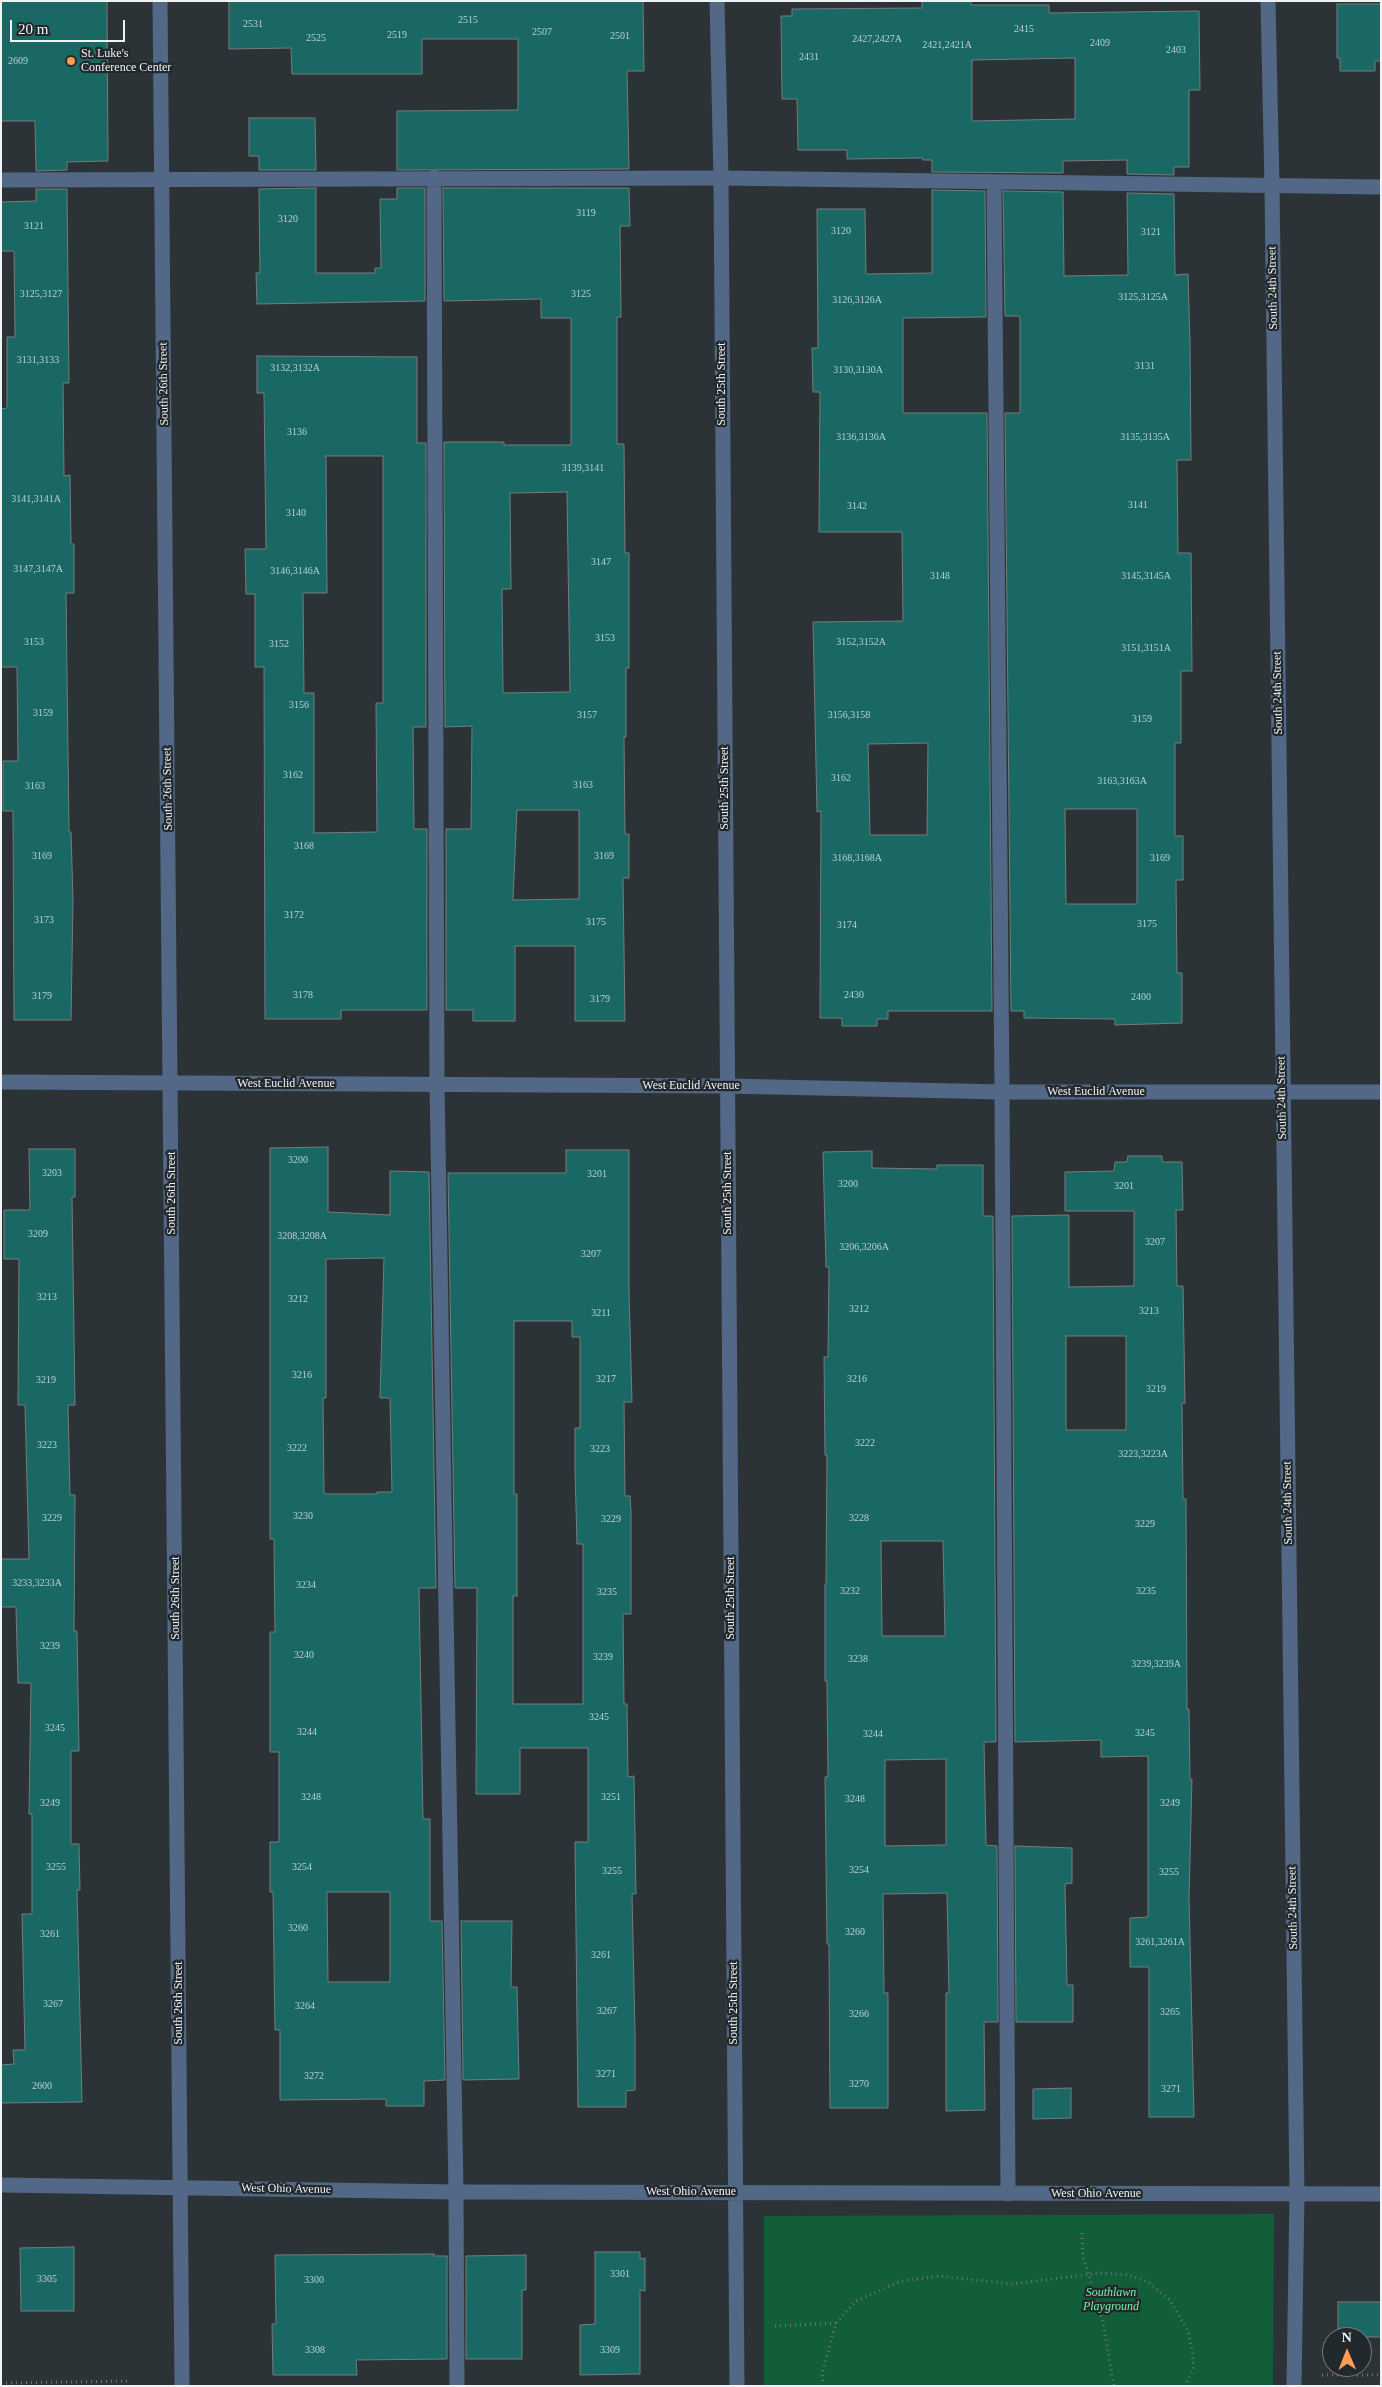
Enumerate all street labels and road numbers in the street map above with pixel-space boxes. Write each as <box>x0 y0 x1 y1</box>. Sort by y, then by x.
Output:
street label: South 24th Street <box>1265 246 1281 330</box>
street label: South 26th Street <box>156 342 172 426</box>
street label: South 25th Street <box>715 342 729 426</box>
street label: South 24th Street <box>1270 651 1286 735</box>
street label: South 25th Street <box>718 746 732 830</box>
street label: South 26th Street <box>160 747 176 831</box>
street label: South 24th Street <box>1274 1056 1290 1140</box>
street label: West Euclid Avenue <box>237 1077 335 1091</box>
street label: West Euclid Avenue <box>642 1079 740 1093</box>
street label: West Euclid Avenue <box>1047 1085 1145 1099</box>
street label: South 26th Street <box>165 1151 179 1235</box>
street label: South 25th Street <box>721 1151 735 1235</box>
street label: South 24th Street <box>1280 1461 1296 1545</box>
street label: South 26th Street <box>169 1556 183 1640</box>
street label: South 25th Street <box>724 1556 738 1640</box>
street label: South 24th Street <box>1285 1866 1301 1950</box>
street label: South 26th Street <box>172 1961 186 2045</box>
street label: South 25th Street <box>727 1961 741 2045</box>
street label: West Ohio Avenue <box>241 2181 331 2197</box>
street label: West Ohio Avenue <box>646 2185 736 2199</box>
street label: West Ohio Avenue <box>1051 2187 1141 2201</box>

